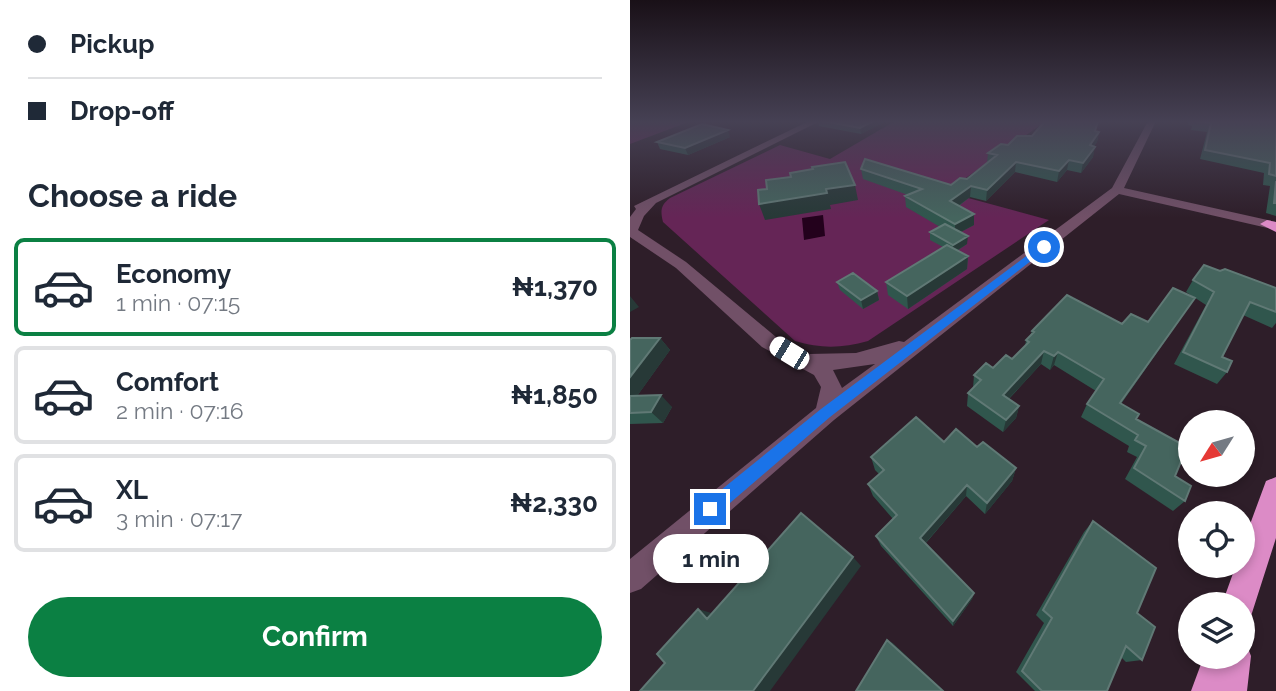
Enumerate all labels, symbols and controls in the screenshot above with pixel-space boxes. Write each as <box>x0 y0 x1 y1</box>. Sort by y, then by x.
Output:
text: Pickup <box>70 29 155 59</box>
text: Drop-off <box>70 96 174 126</box>
text: Choose a ride <box>28 177 237 214</box>
route start <box>1028 231 1060 263</box>
icon: car <box>32 256 95 319</box>
text: Economy <box>116 259 231 289</box>
text: ₦1,370 <box>512 272 598 302</box>
text: 1 min · 07:15 <box>116 289 240 316</box>
car <box>766 333 813 373</box>
icon: car <box>32 364 95 427</box>
text: Comfort <box>116 367 219 397</box>
text: ₦1,850 <box>511 380 598 410</box>
text: 2 min · 07:16 <box>116 397 244 424</box>
north arrow <box>1178 410 1255 486</box>
map controls <box>1178 410 1255 669</box>
icon: car <box>32 472 95 535</box>
text: XL <box>116 475 148 505</box>
text: ₦2,330 <box>510 488 598 518</box>
route end <box>694 493 726 525</box>
button: locate <box>1178 501 1255 578</box>
text: 3 min · 07:17 <box>116 505 242 532</box>
callout: 1 min <box>652 534 768 582</box>
text: 1 min <box>682 545 740 572</box>
button: layers <box>1178 592 1255 669</box>
button: Confirm <box>28 597 602 677</box>

